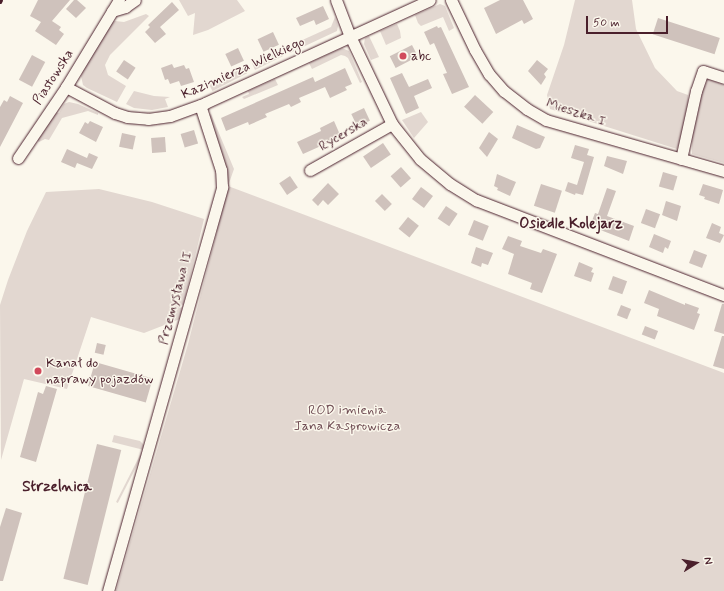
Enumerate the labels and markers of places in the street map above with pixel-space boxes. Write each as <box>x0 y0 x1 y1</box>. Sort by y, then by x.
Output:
place label: abc <box>411 48 432 64</box>
marker: abc <box>398 51 408 61</box>
place label: Kanał do naprawy pojazdów <box>46 355 153 388</box>
marker: Kanał do naprawy pojazdów <box>33 366 43 376</box>

